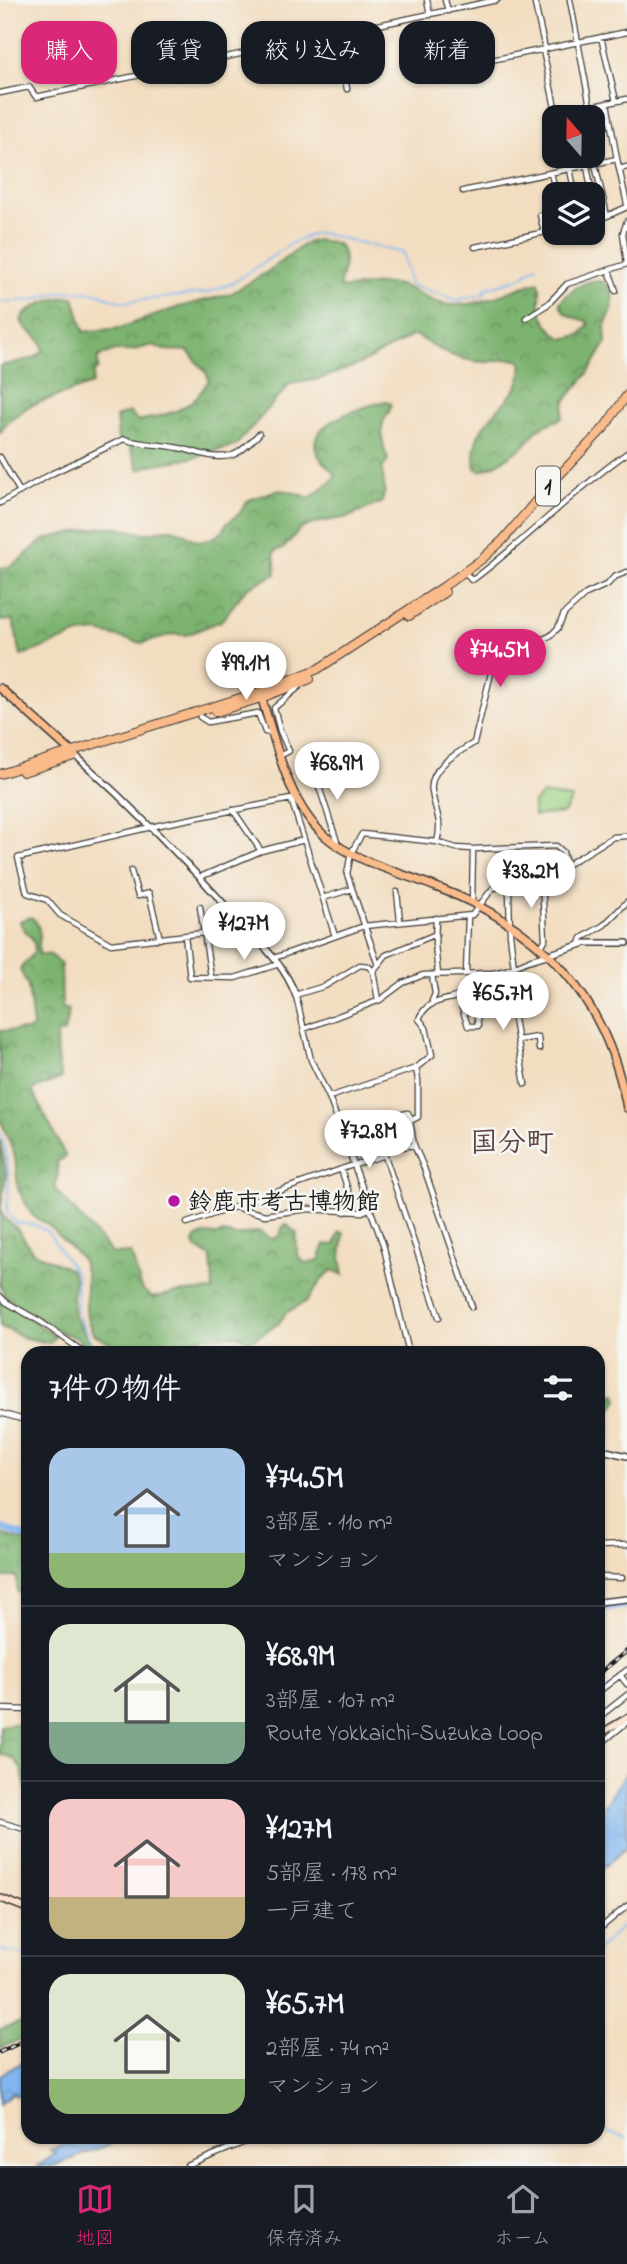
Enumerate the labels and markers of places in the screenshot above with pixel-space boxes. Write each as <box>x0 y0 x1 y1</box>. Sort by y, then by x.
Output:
pin: ¥74.5M <box>443 630 557 689</box>
pin: ¥99.1M <box>189 642 303 702</box>
pin: ¥68.9M <box>280 742 394 802</box>
pin: ¥38.2M <box>474 850 588 910</box>
pin: ¥127M <box>195 902 293 962</box>
pin: ¥65.7M <box>446 972 560 1032</box>
pin: ¥72.8M <box>312 1110 426 1170</box>
place label: 鈴鹿市考古博物館 <box>188 1186 380 1221</box>
marker: 鈴鹿市考古博物館 <box>166 1193 182 1209</box>

